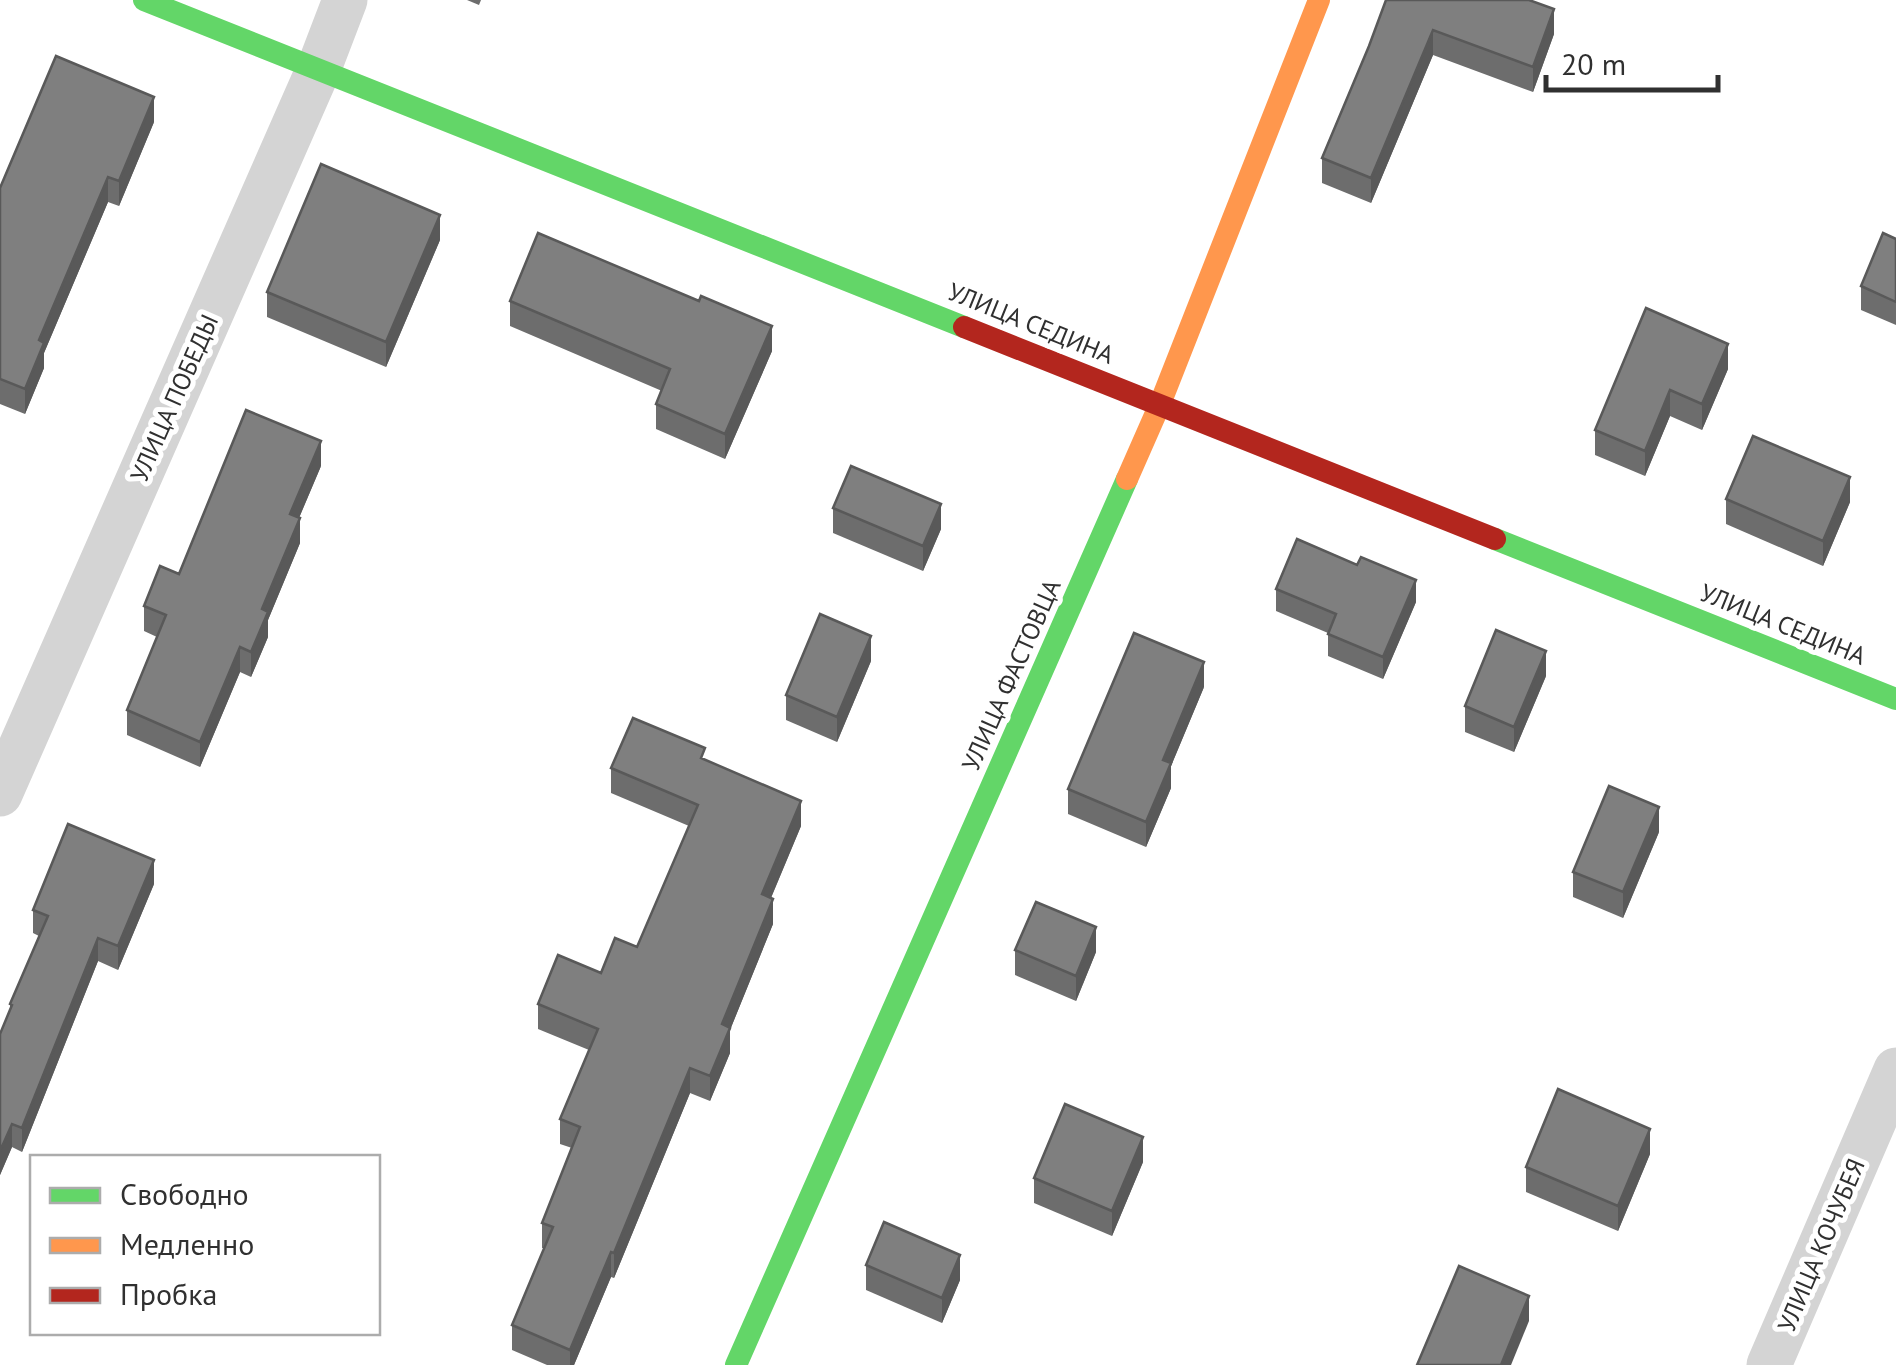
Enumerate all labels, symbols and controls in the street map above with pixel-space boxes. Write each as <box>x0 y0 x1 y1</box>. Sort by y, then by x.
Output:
scale bar <box>1546 30 1718 92</box>
text: 20 m <box>1561 44 1626 83</box>
street label: УЛИЦА СЕДИНА <box>943 275 1119 371</box>
street label: УЛИЦА ПОБЕДЫ <box>123 309 225 487</box>
street label: УЛИЦА ФАСТОВЦА <box>954 574 1068 776</box>
street label: УЛИЦА СЕДИНА <box>1695 576 1871 672</box>
street label: УЛИЦА КОЧУБЕЯ <box>1770 1154 1872 1336</box>
legend <box>30 1155 380 1335</box>
text: Свободно <box>120 1174 249 1213</box>
text: Медленно <box>120 1224 254 1263</box>
text: Пробка <box>120 1274 217 1313</box>

